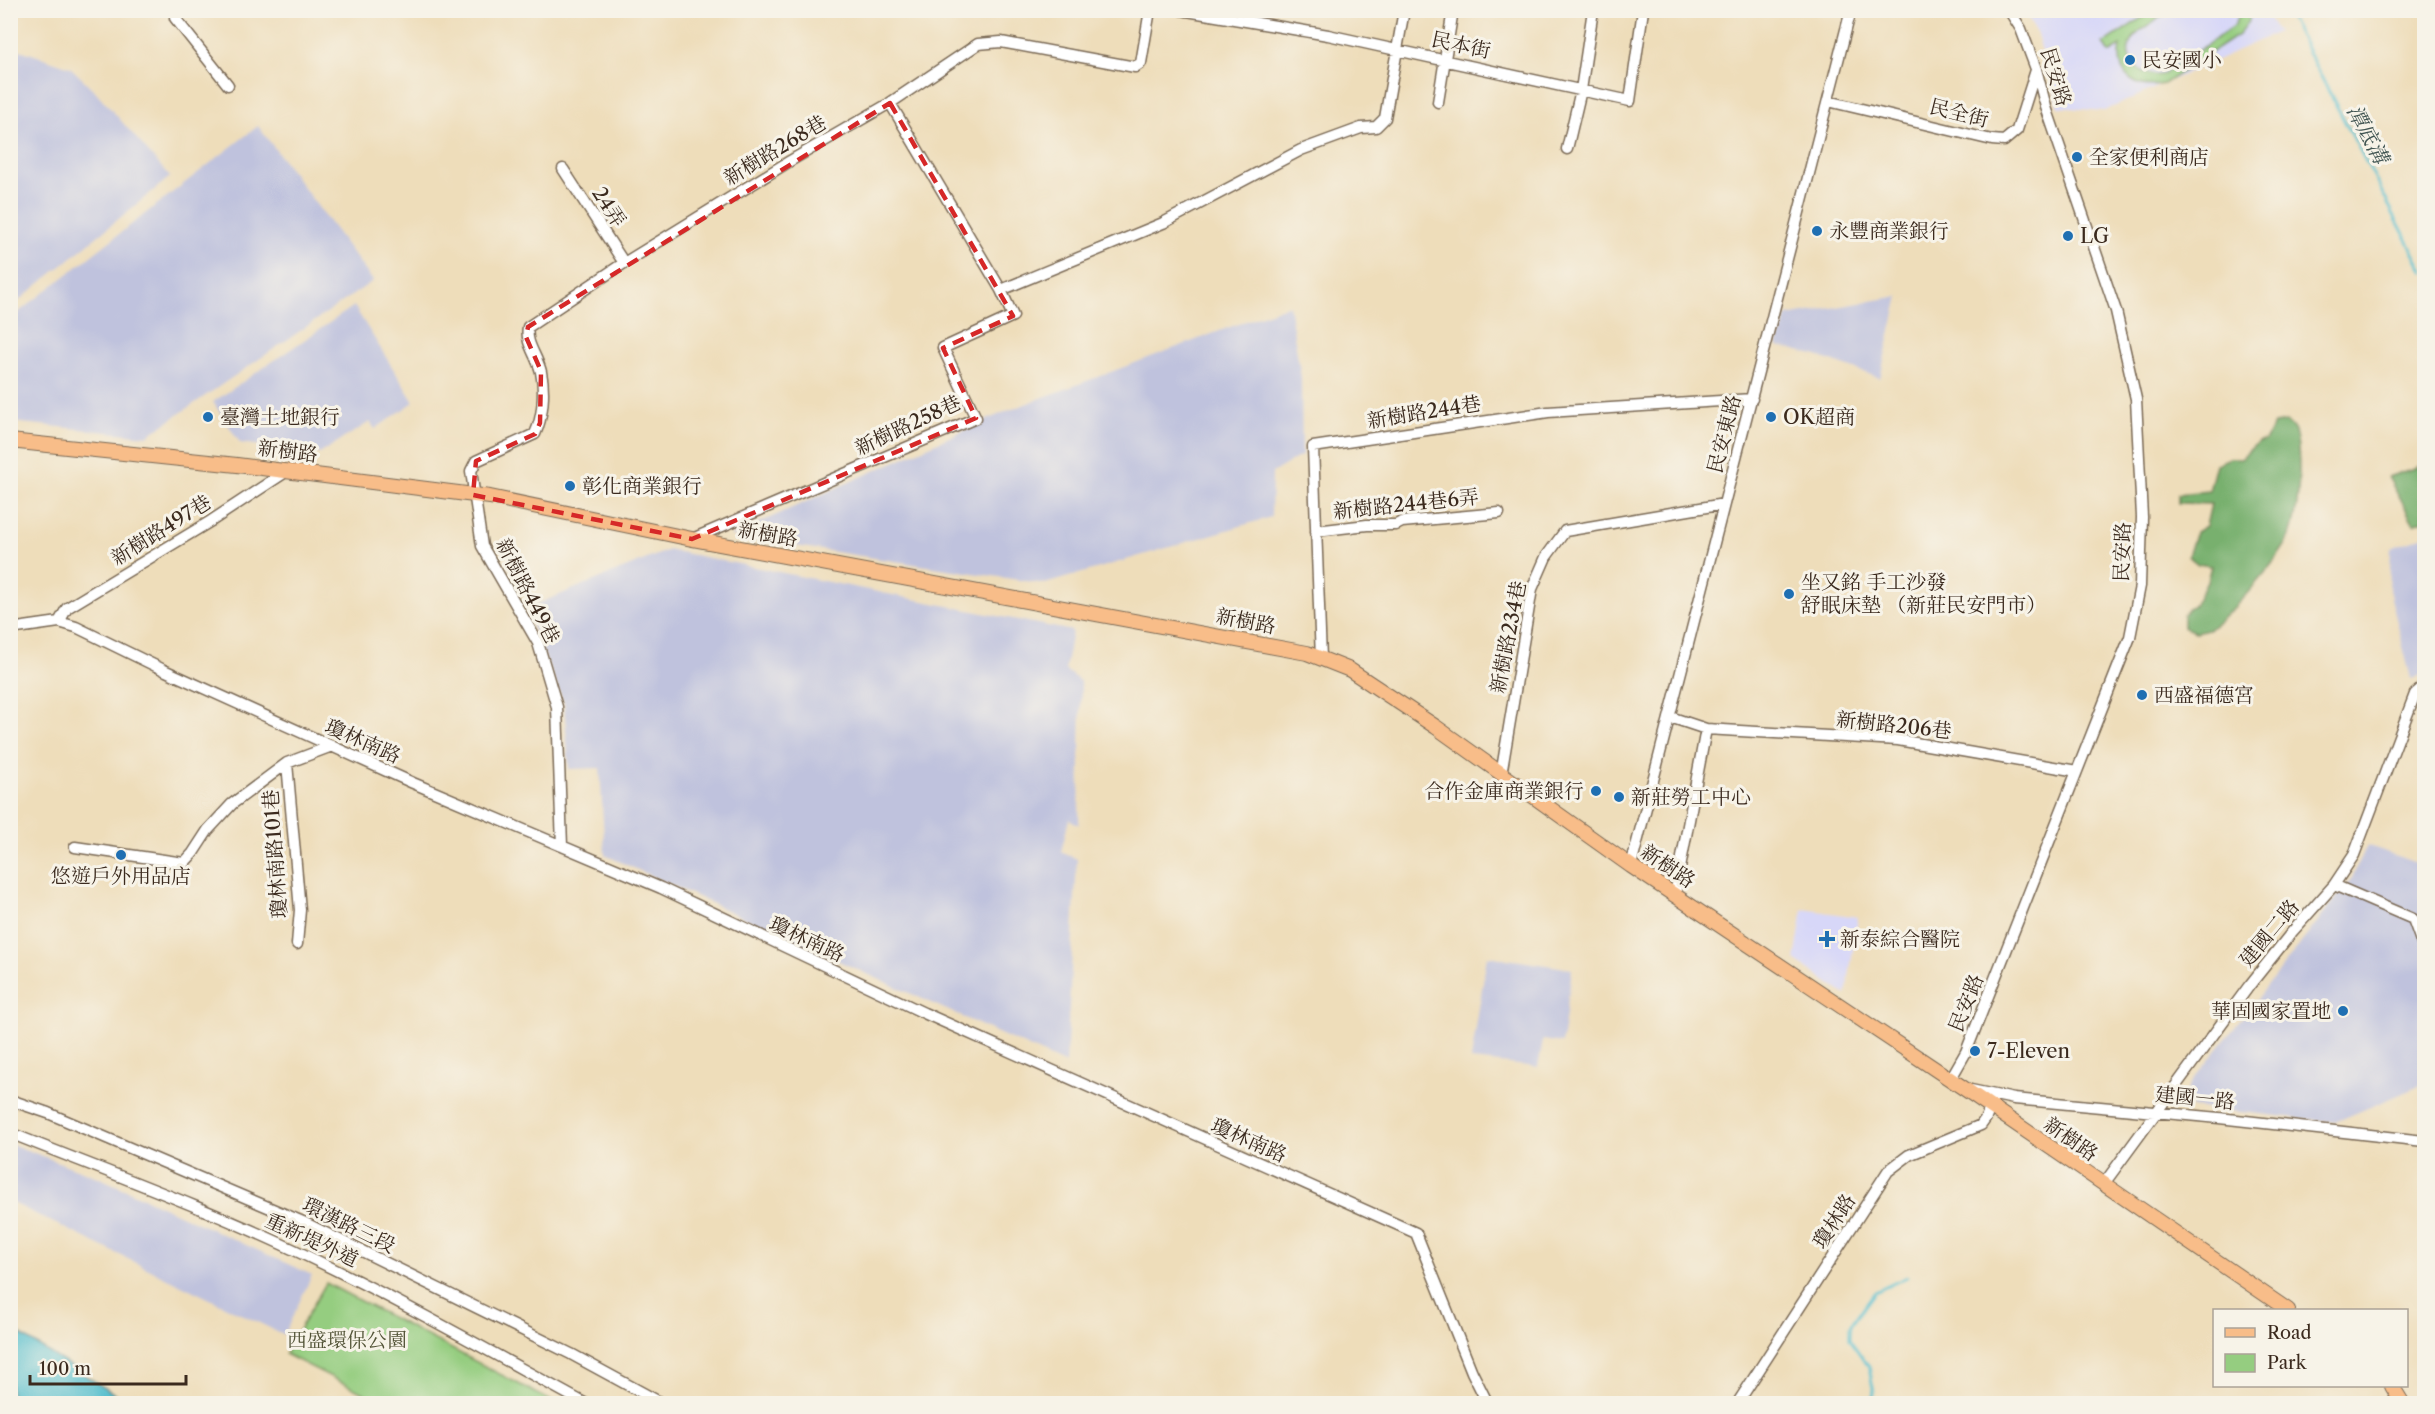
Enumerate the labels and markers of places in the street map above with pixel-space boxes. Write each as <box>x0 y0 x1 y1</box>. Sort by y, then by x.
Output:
place label: 民安國小 <box>2142 48 2222 72</box>
marker: 民安國小 <box>2123 53 2137 67</box>
place label: 全家便利商店 <box>2089 145 2209 169</box>
marker: 全家便利商店 <box>2070 150 2084 164</box>
place label: 永豐商業銀行 <box>1829 219 1949 243</box>
marker: 永豐商業銀行 <box>1810 224 1824 238</box>
place label: LG <box>2080 224 2109 248</box>
marker: LG <box>2061 229 2075 243</box>
place label: 臺灣土地銀行 <box>220 405 340 429</box>
place label: OK超商 <box>1783 405 1855 429</box>
marker: 臺灣土地銀行 <box>201 410 215 424</box>
marker: OK超商 <box>1764 410 1778 424</box>
place label: 彰化商業銀行 <box>582 474 702 498</box>
marker: 彰化商業銀行 <box>563 479 577 493</box>
place label: 坐又銘 手工沙發 舒眠床墊 （新莊民安門市） <box>1801 570 2046 617</box>
marker: 坐又銘 手工沙發 舒眠床墊 （新莊民安門市） <box>1782 587 1796 601</box>
place label: 西盛福德宮 <box>2154 683 2254 707</box>
marker: 西盛福德宮 <box>2135 688 2149 702</box>
place label: 合作金庫商業銀行 <box>1424 779 1584 803</box>
marker: 合作金庫商業銀行 <box>1589 784 1603 798</box>
place label: 新莊勞工中心 <box>1631 785 1751 809</box>
marker: 新莊勞工中心 <box>1612 790 1626 804</box>
marker: 悠遊戶外用品店 <box>114 848 128 862</box>
place label: 悠遊戶外用品店 <box>51 864 191 888</box>
place label: 新泰綜合醫院 <box>1840 927 1960 951</box>
marker: 新泰綜合醫院 <box>1818 930 1836 948</box>
place label: 華固國家置地 <box>2211 999 2331 1023</box>
marker: 華固國家置地 <box>2336 1004 2350 1018</box>
place label: 7-Eleven <box>1987 1039 2070 1063</box>
marker: 7-Eleven <box>1968 1044 1982 1058</box>

